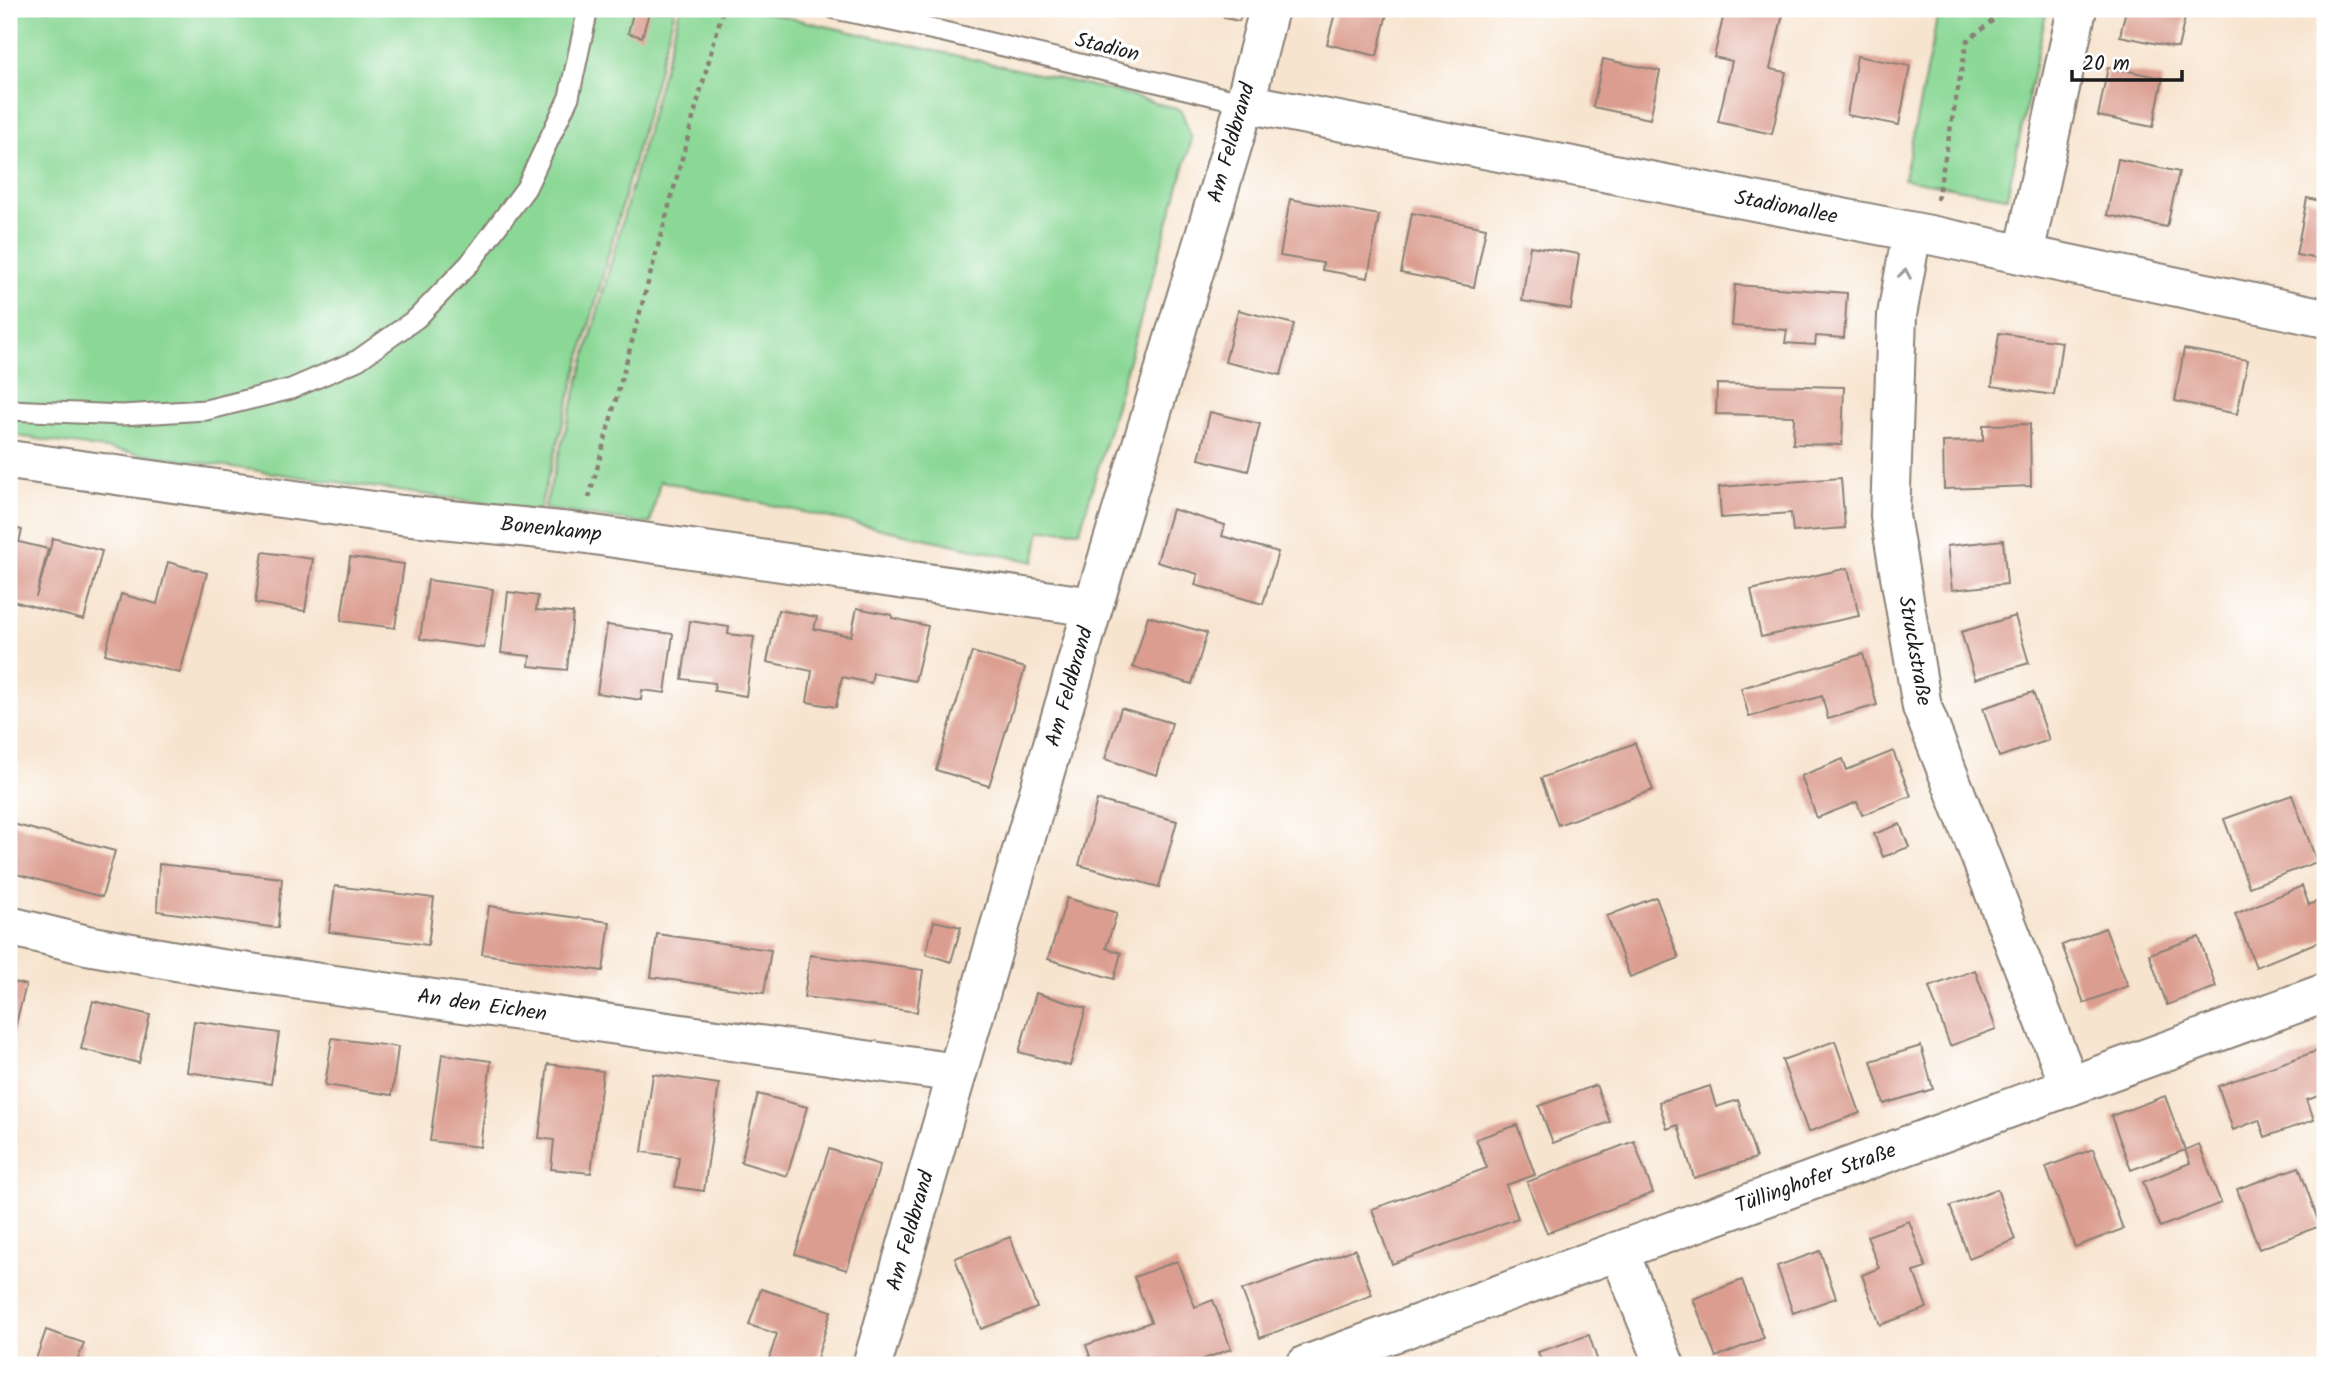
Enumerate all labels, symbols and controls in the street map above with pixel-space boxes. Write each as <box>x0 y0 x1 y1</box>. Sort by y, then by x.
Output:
street label: Stadion <box>1071 24 1143 72</box>
scale bar <box>2072 38 2182 82</box>
text: 20 m <box>2082 48 2130 81</box>
street label: Am Feldbrand <box>1199 79 1265 207</box>
street label: Stadionallee <box>1732 182 1841 234</box>
one-way arrow <box>1896 268 1911 280</box>
street label: Bonenkamp <box>499 508 603 552</box>
street label: Struckstraße <box>1888 593 1940 709</box>
street label: Am Feldbrand <box>1037 623 1103 751</box>
street label: An den Eichen <box>415 981 549 1031</box>
street label: Tüllinghofer Straße <box>1731 1134 1902 1223</box>
street label: Am Feldbrand <box>878 1167 944 1295</box>

